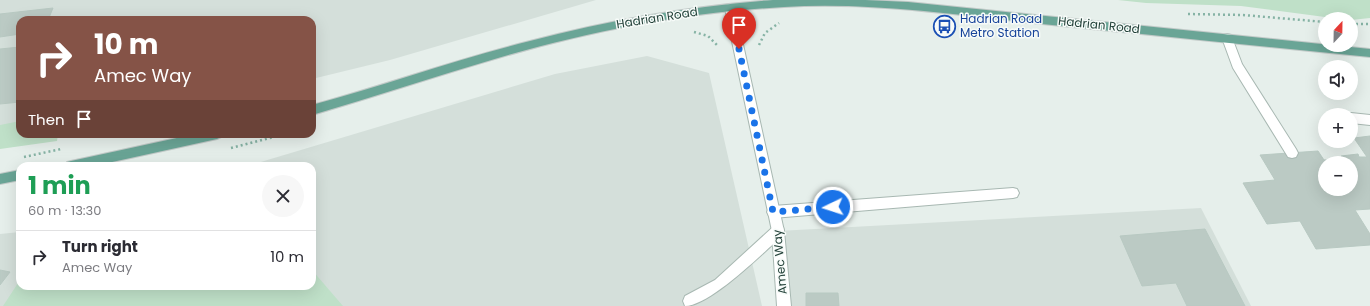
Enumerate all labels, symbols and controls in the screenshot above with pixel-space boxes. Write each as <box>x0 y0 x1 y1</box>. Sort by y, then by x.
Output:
street label: Hadrian Road <box>615 3 699 32</box>
pin <box>722 8 756 49</box>
place label: Hadrian Road Metro Station <box>960 10 1042 41</box>
street label: Hadrian Road <box>1057 12 1141 37</box>
north arrow <box>1318 12 1358 52</box>
map controls <box>1318 12 1358 196</box>
bus stop icon: Hadrian Road Metro Station <box>932 13 958 39</box>
icon: arrive <box>728 14 750 36</box>
text: 10 m <box>94 25 158 64</box>
icon: right <box>28 32 80 84</box>
button: sound <box>1318 60 1358 100</box>
text: Amec Way <box>94 63 191 88</box>
icon: arrive <box>73 108 95 130</box>
button: + <box>1318 108 1358 148</box>
text: Then <box>28 109 65 130</box>
button: − <box>1318 156 1358 196</box>
text: 1 min <box>28 169 91 202</box>
button: close <box>262 175 304 217</box>
position arrow <box>812 186 854 228</box>
text: 60 m · 13:30 <box>28 201 101 220</box>
street label: Amec Way <box>768 229 791 295</box>
text: Turn right <box>62 236 138 257</box>
icon: right <box>28 246 50 268</box>
text: 10 m <box>270 246 304 267</box>
text: Amec Way <box>62 258 132 277</box>

